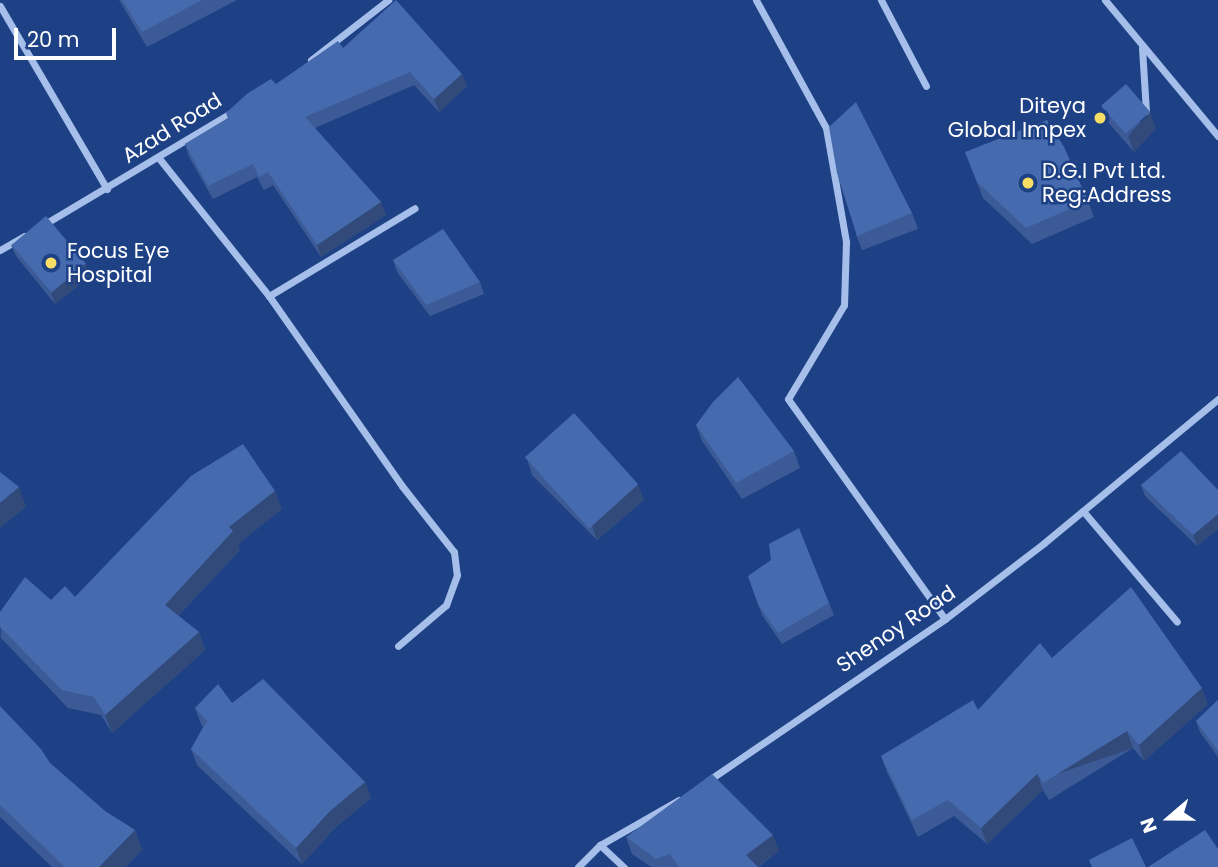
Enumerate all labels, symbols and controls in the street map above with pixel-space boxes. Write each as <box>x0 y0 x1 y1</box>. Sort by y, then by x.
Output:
scale bar <box>18 14 119 58</box>
text: 20 m <box>27 25 80 54</box>
street label: Azad Road <box>118 88 226 168</box>
place label: Diteya Global Impex <box>948 93 1086 143</box>
marker: Diteya Global Impex <box>1092 110 1108 126</box>
place label: D.G.I Pvt Ltd. Reg:Address <box>1042 158 1172 208</box>
marker: D.G.I Pvt Ltd. Reg:Address <box>1020 175 1036 191</box>
place label: Focus Eye Hospital <box>67 238 169 288</box>
marker: Focus Eye Hospital <box>41 253 61 273</box>
street label: Shenoy Road <box>832 580 960 678</box>
north arrow <box>1134 783 1204 853</box>
text: N <box>1134 814 1164 837</box>

